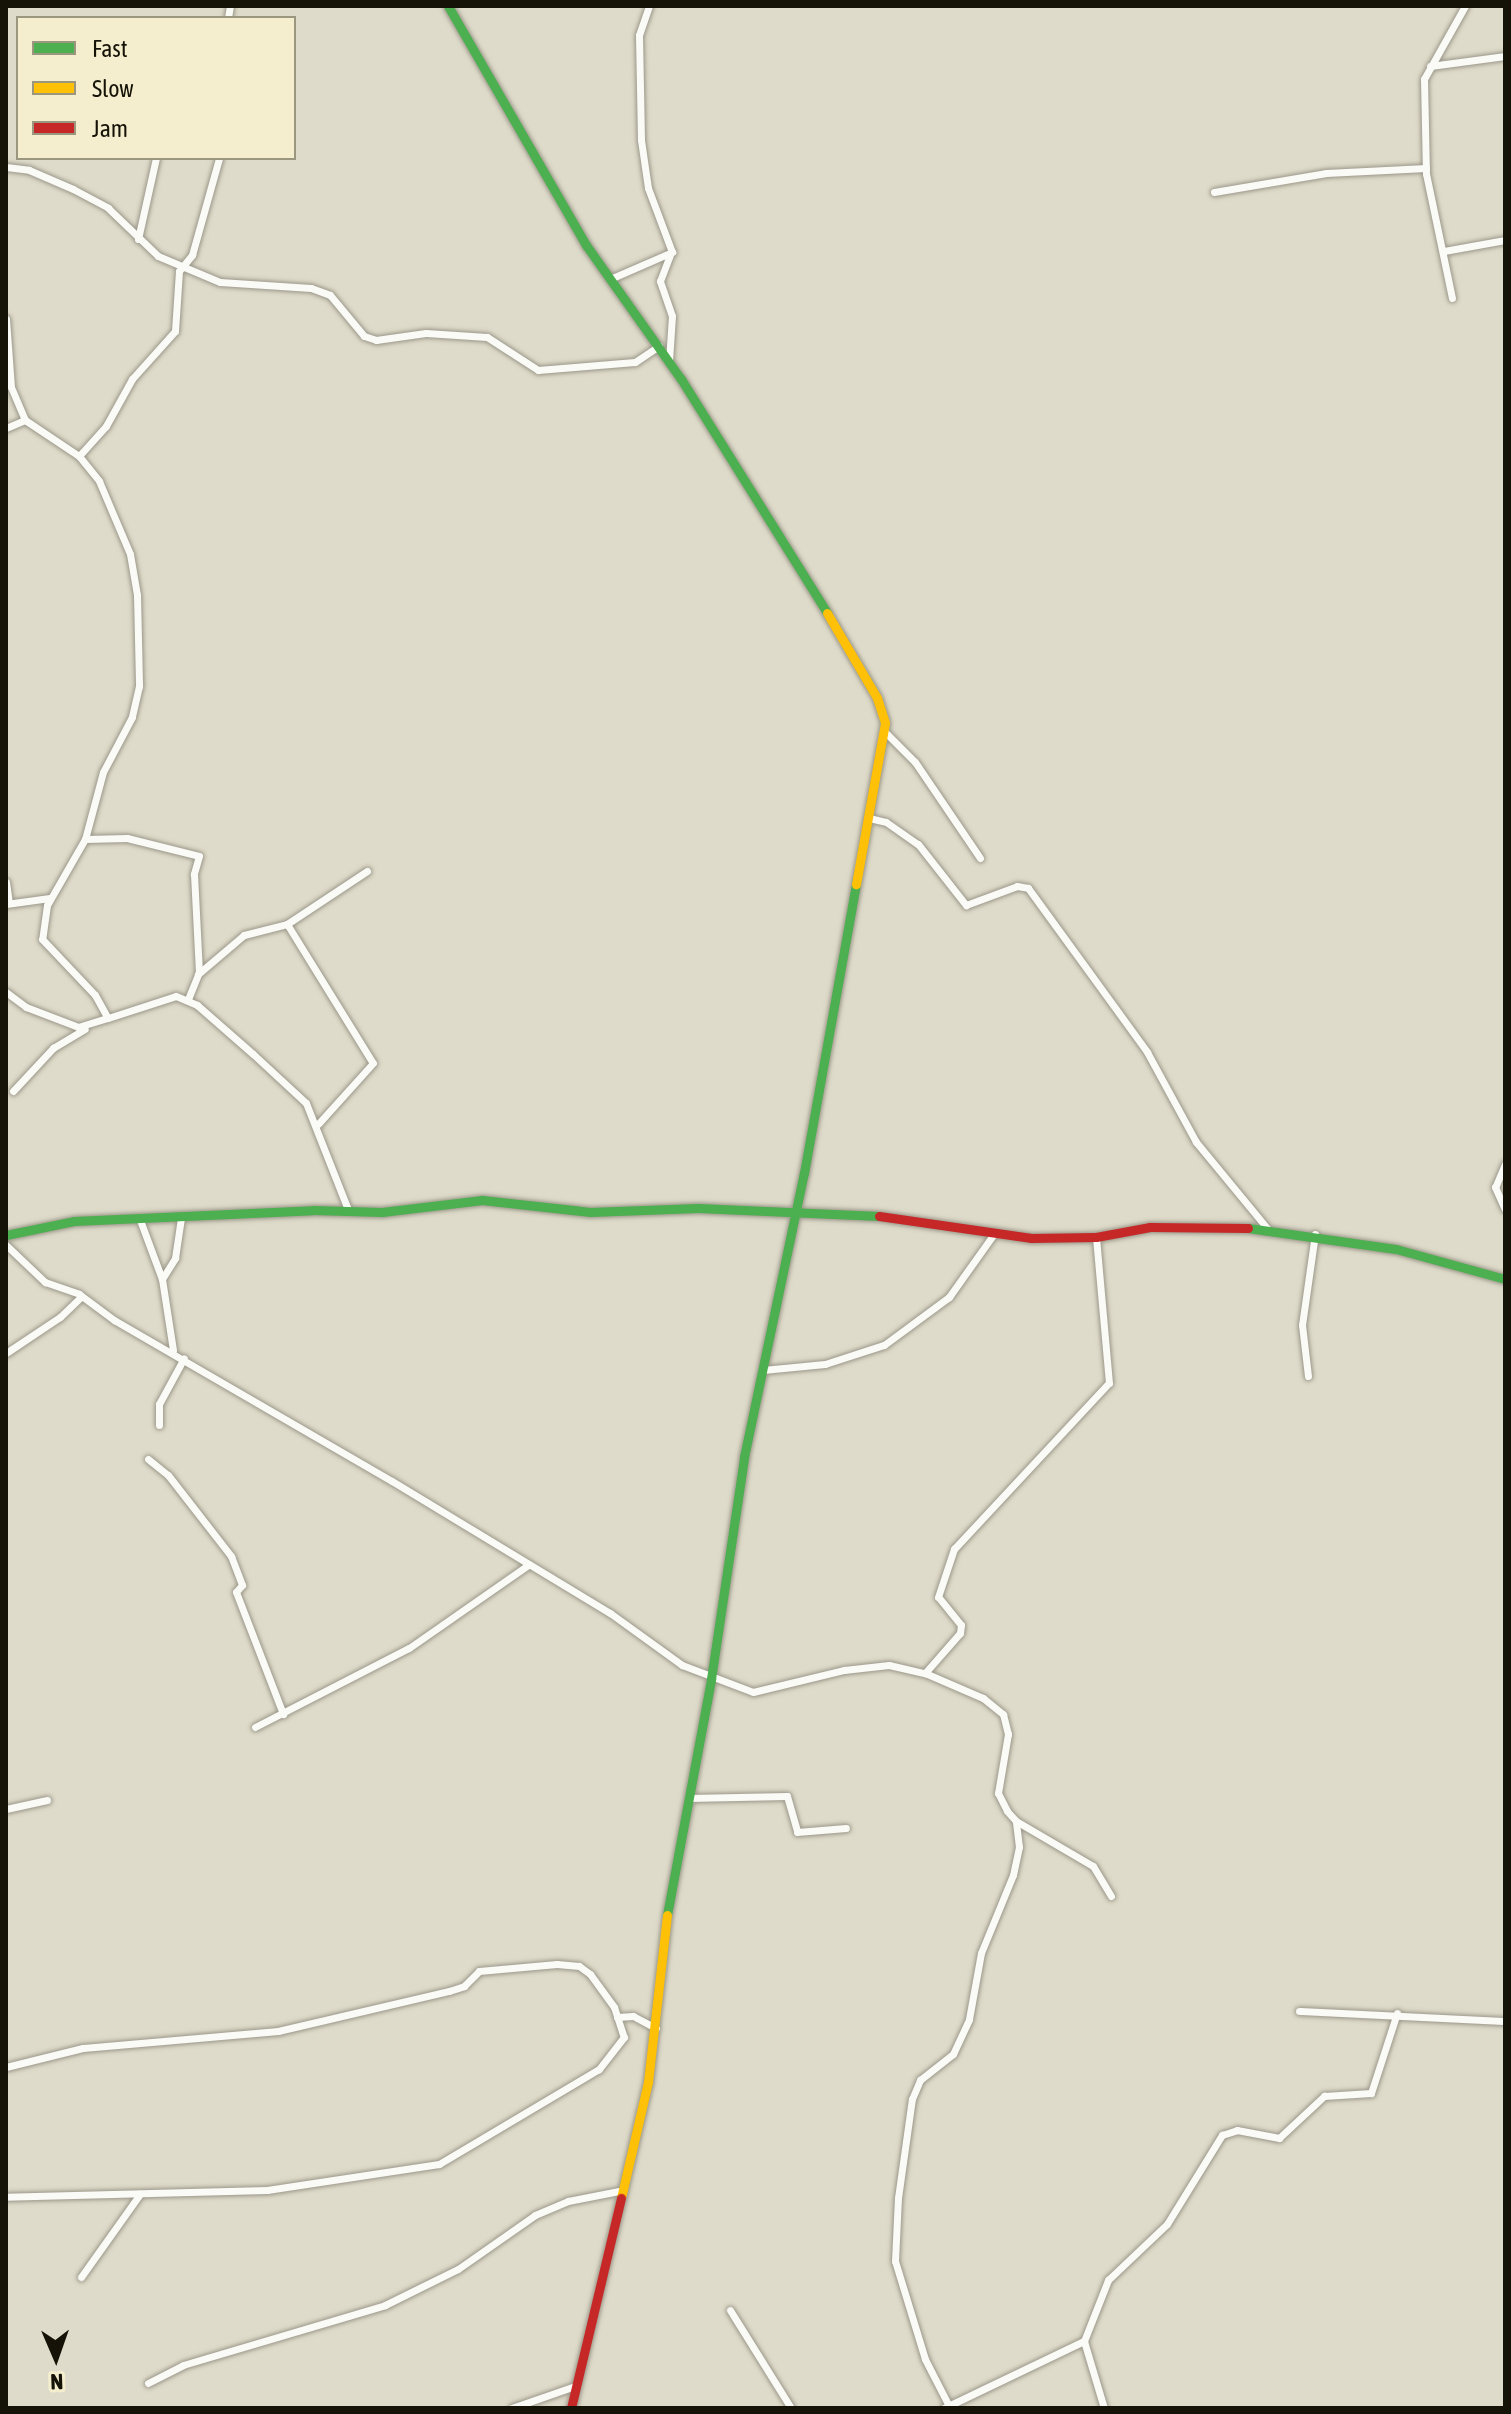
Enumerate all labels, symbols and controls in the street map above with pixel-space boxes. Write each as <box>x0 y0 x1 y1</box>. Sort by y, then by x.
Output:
legend <box>16 16 296 160</box>
text: Fast <box>92 35 128 62</box>
text: Slow <box>92 75 134 102</box>
text: Jam <box>92 115 128 142</box>
north arrow <box>16 2318 96 2398</box>
text: N <box>50 2369 64 2395</box>

